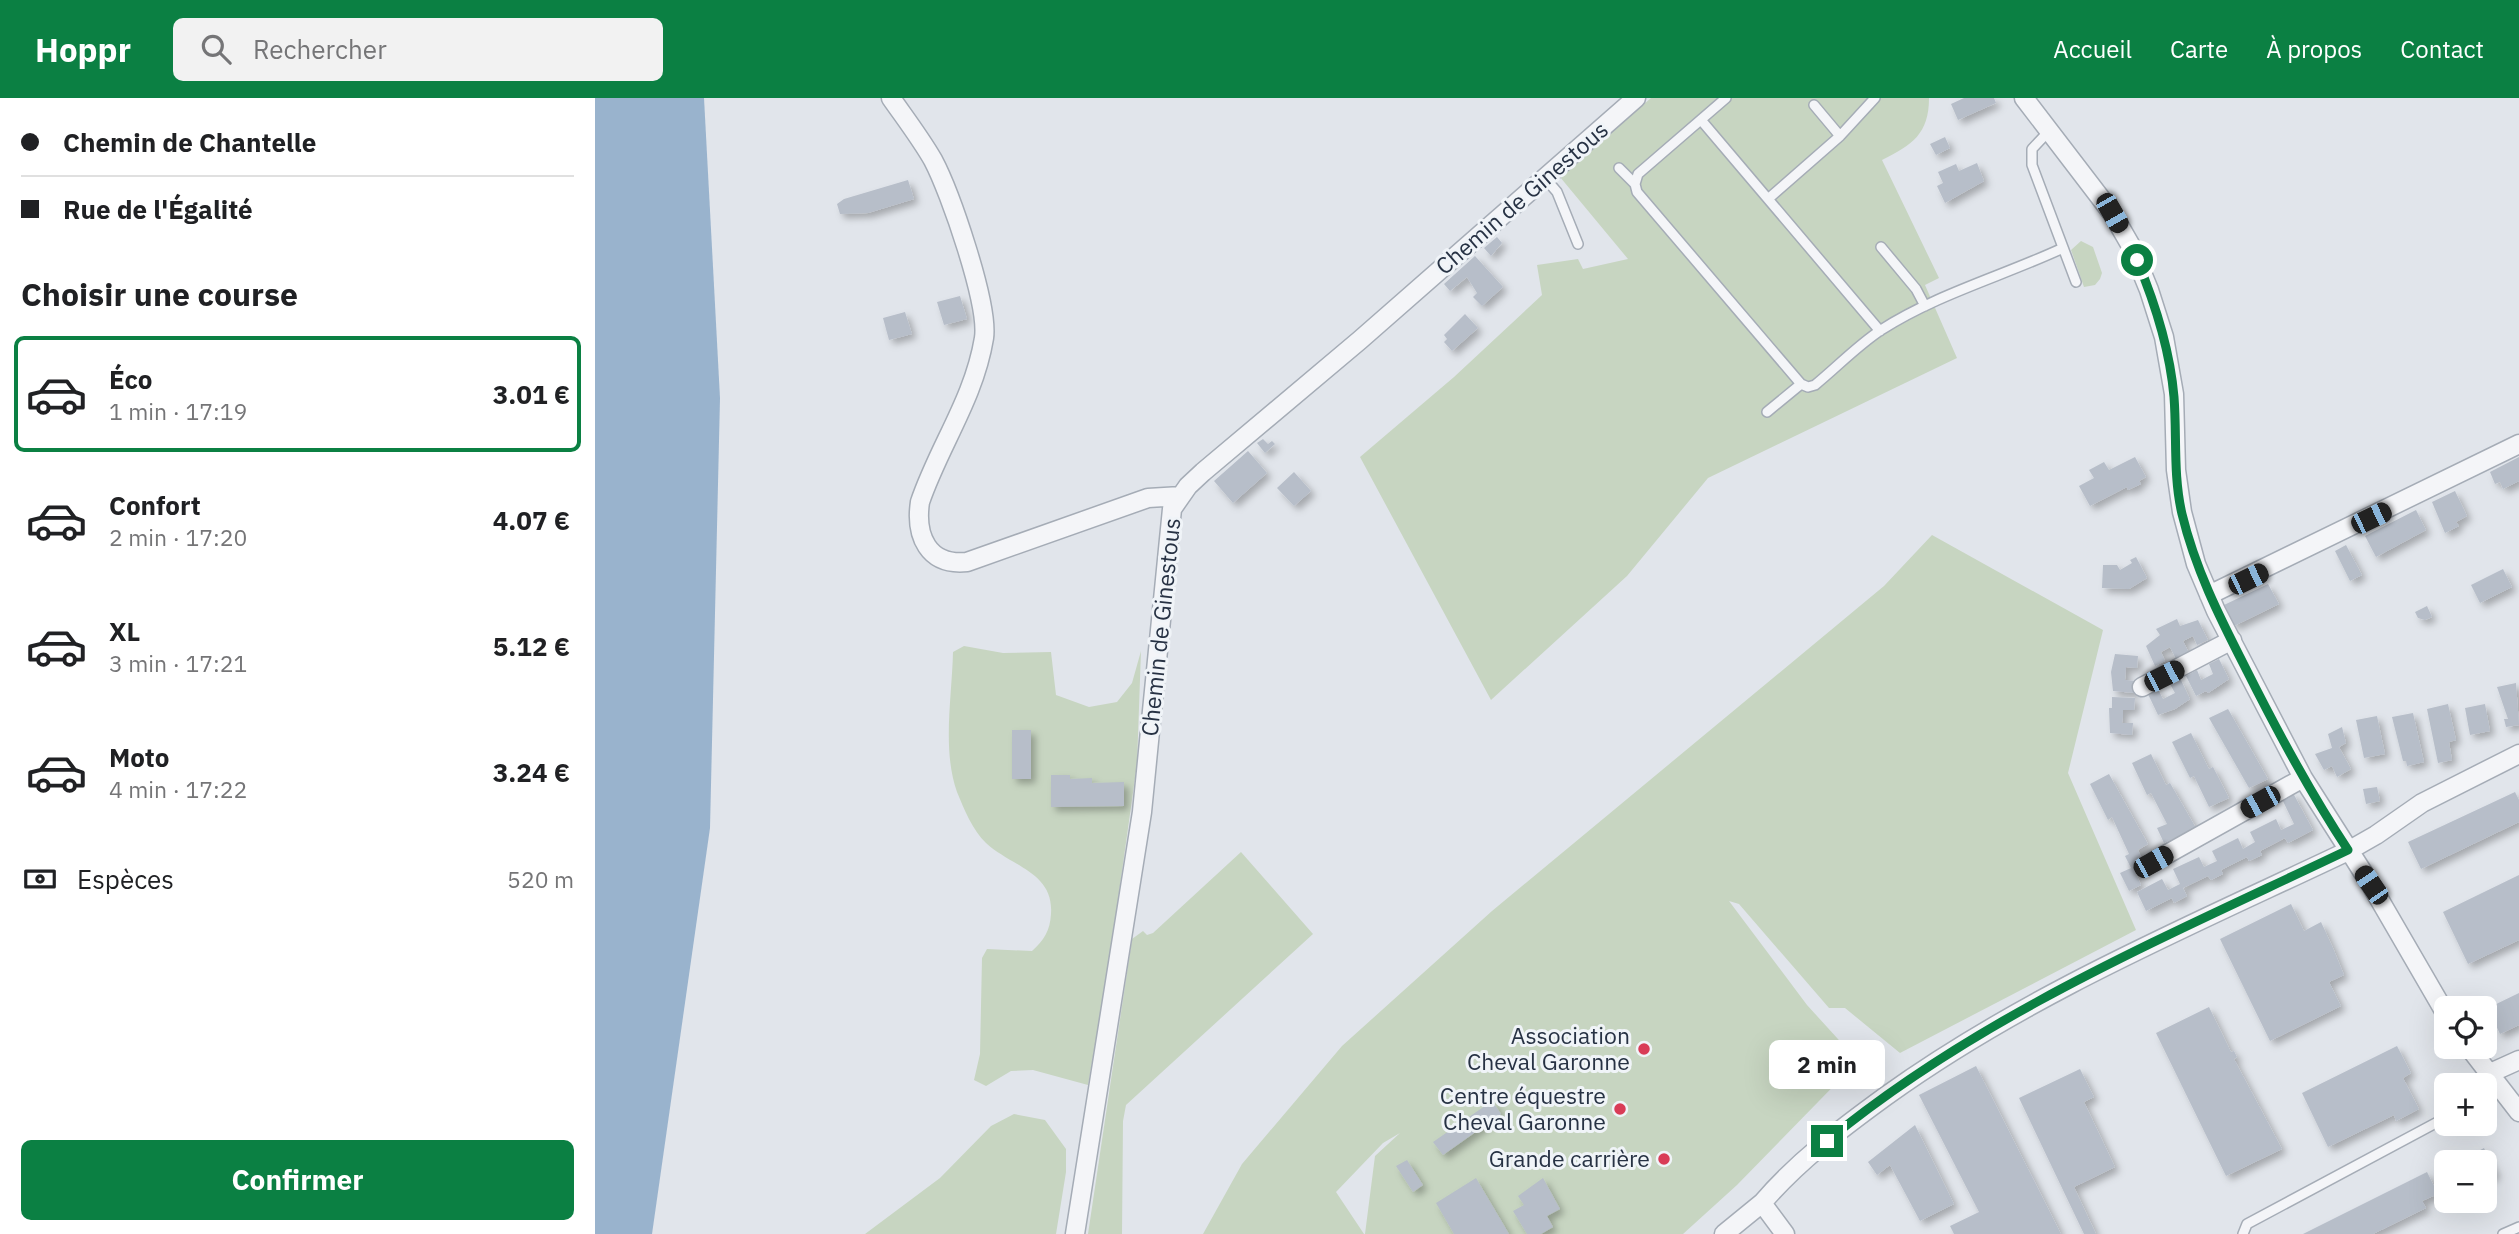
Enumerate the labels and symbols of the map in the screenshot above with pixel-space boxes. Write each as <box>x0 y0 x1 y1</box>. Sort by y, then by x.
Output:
street label: Chemin de Ginestous <box>1429 114 1614 281</box>
car <box>2093 190 2132 236</box>
route start <box>2121 244 2153 276</box>
car <box>2348 499 2395 537</box>
street label: Chemin de Ginestous <box>1134 516 1186 738</box>
car <box>2225 560 2272 598</box>
car <box>2141 657 2188 695</box>
car <box>2237 783 2284 821</box>
car <box>2130 843 2177 881</box>
car <box>2351 862 2392 908</box>
place label: Association Cheval Garonne <box>1467 1020 1630 1076</box>
callout: 2 min <box>1769 1040 1885 1088</box>
marker: Association Cheval Garonne <box>1636 1041 1652 1057</box>
place label: Centre équestre Cheval Garonne <box>1440 1080 1606 1136</box>
marker: Centre équestre Cheval Garonne <box>1612 1101 1628 1117</box>
route end <box>1811 1125 1843 1157</box>
place label: Grande carrière <box>1489 1143 1650 1173</box>
marker: Grande carrière <box>1656 1151 1672 1167</box>

